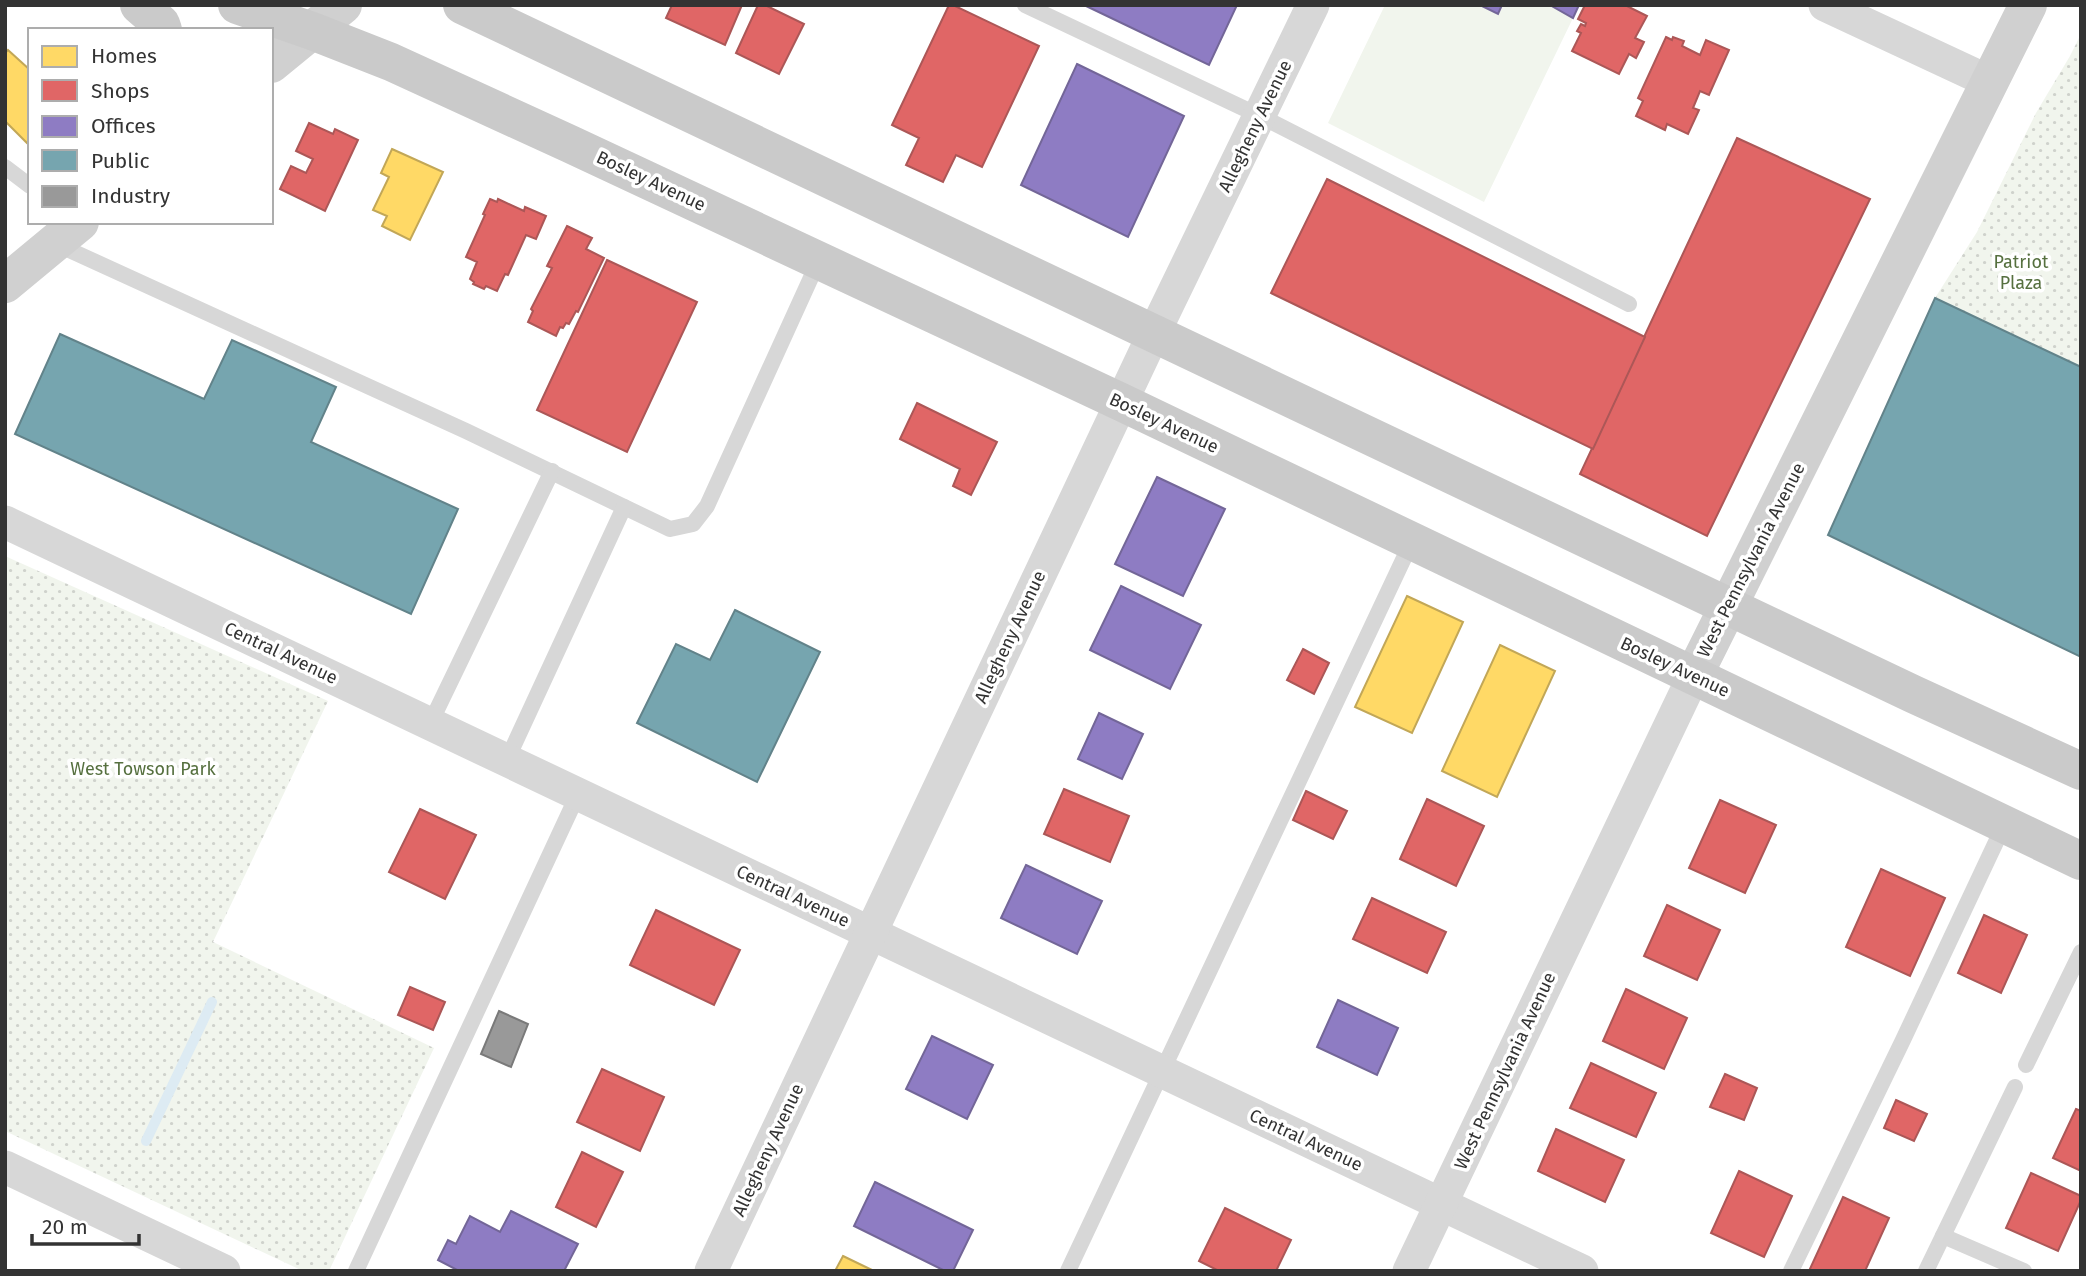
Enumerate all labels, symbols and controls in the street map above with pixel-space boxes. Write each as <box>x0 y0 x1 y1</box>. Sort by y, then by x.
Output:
legend <box>28 28 273 224</box>
text: Homes <box>91 43 157 69</box>
street label: Allegheny Avenue <box>1214 56 1296 196</box>
text: Shops <box>91 78 149 104</box>
text: Offices <box>91 113 156 139</box>
street label: Bosley Avenue <box>593 146 709 216</box>
text: Public <box>91 148 149 174</box>
text: Industry <box>91 183 171 209</box>
park label: Patriot Plaza <box>1994 251 2049 294</box>
street label: Bosley Avenue <box>1106 388 1222 458</box>
street label: West Pennsylvania Avenue <box>1692 459 1810 661</box>
street label: Allegheny Avenue <box>970 567 1050 707</box>
street label: Central Avenue <box>221 617 341 689</box>
street label: Bosley Avenue <box>1617 632 1733 702</box>
park label: West Towson Park <box>70 758 217 780</box>
street label: Central Avenue <box>733 860 853 932</box>
street label: West Pennsylvania Avenue <box>1450 969 1560 1173</box>
street label: Allegheny Avenue <box>728 1080 808 1220</box>
street label: Central Avenue <box>1246 1104 1366 1176</box>
scale bar <box>32 1202 138 1246</box>
text: 20 m <box>42 1214 88 1240</box>

